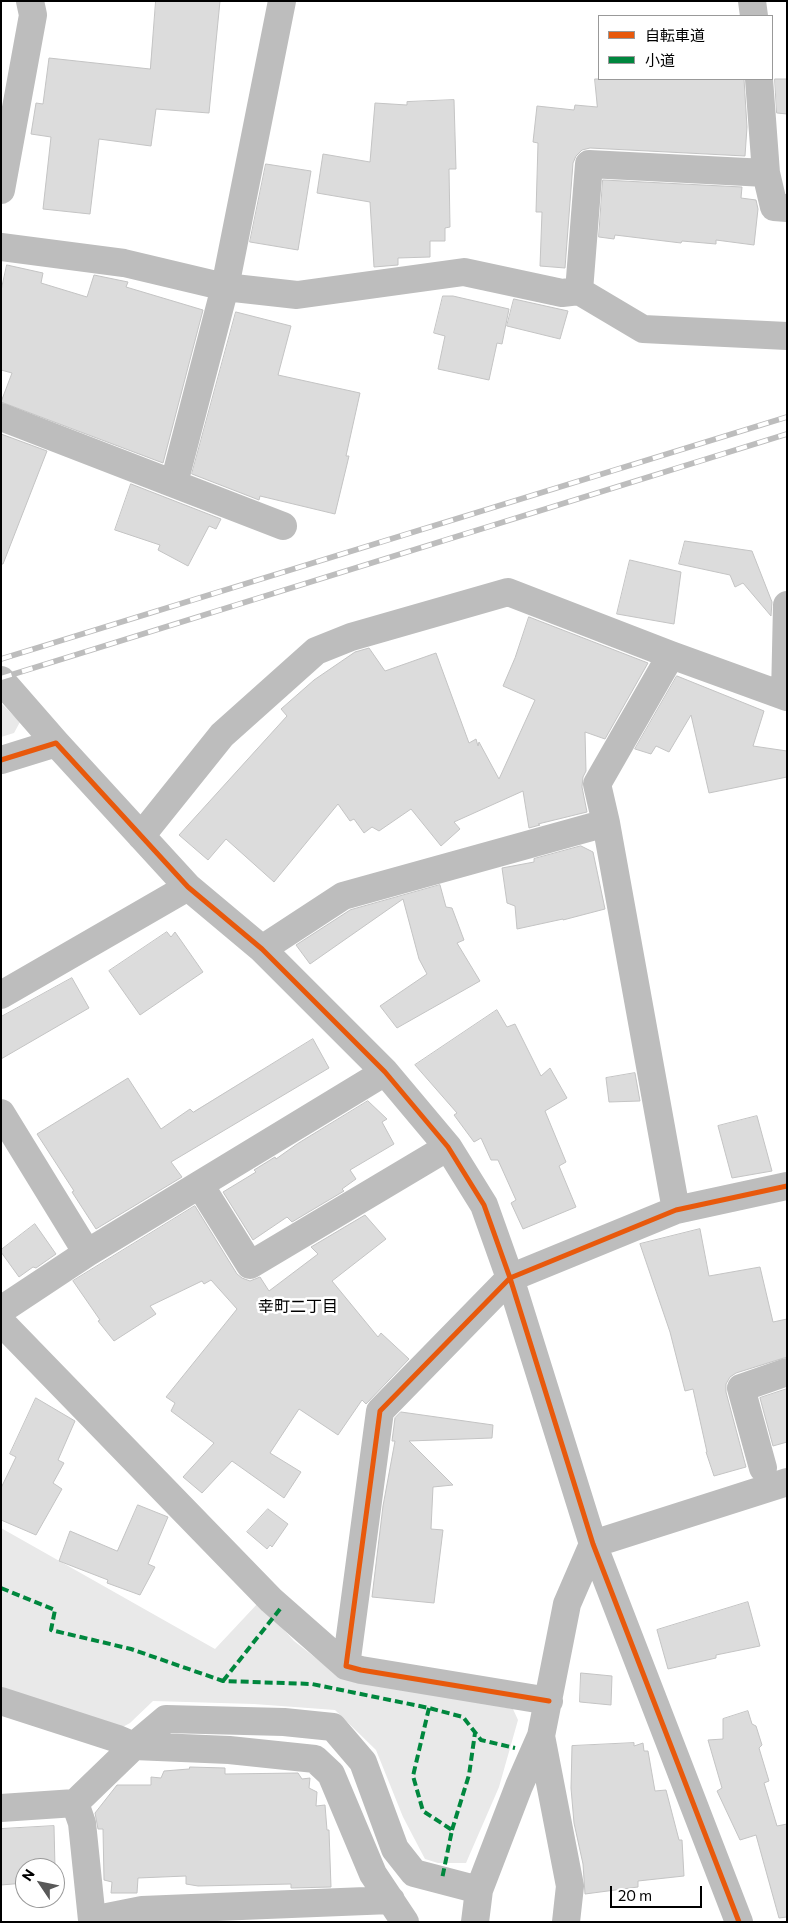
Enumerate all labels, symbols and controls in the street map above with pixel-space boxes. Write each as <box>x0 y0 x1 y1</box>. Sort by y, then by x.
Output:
legend <box>598 15 773 80</box>
text: 自転車道 <box>645 26 705 44</box>
text: 小道 <box>645 51 675 69</box>
district label: 幸町二丁目 <box>258 1297 338 1317</box>
north arrow <box>15 1858 65 1908</box>
text: N <box>18 1866 38 1884</box>
scale bar <box>613 1876 706 1908</box>
text: 20 m <box>618 1886 652 1904</box>

